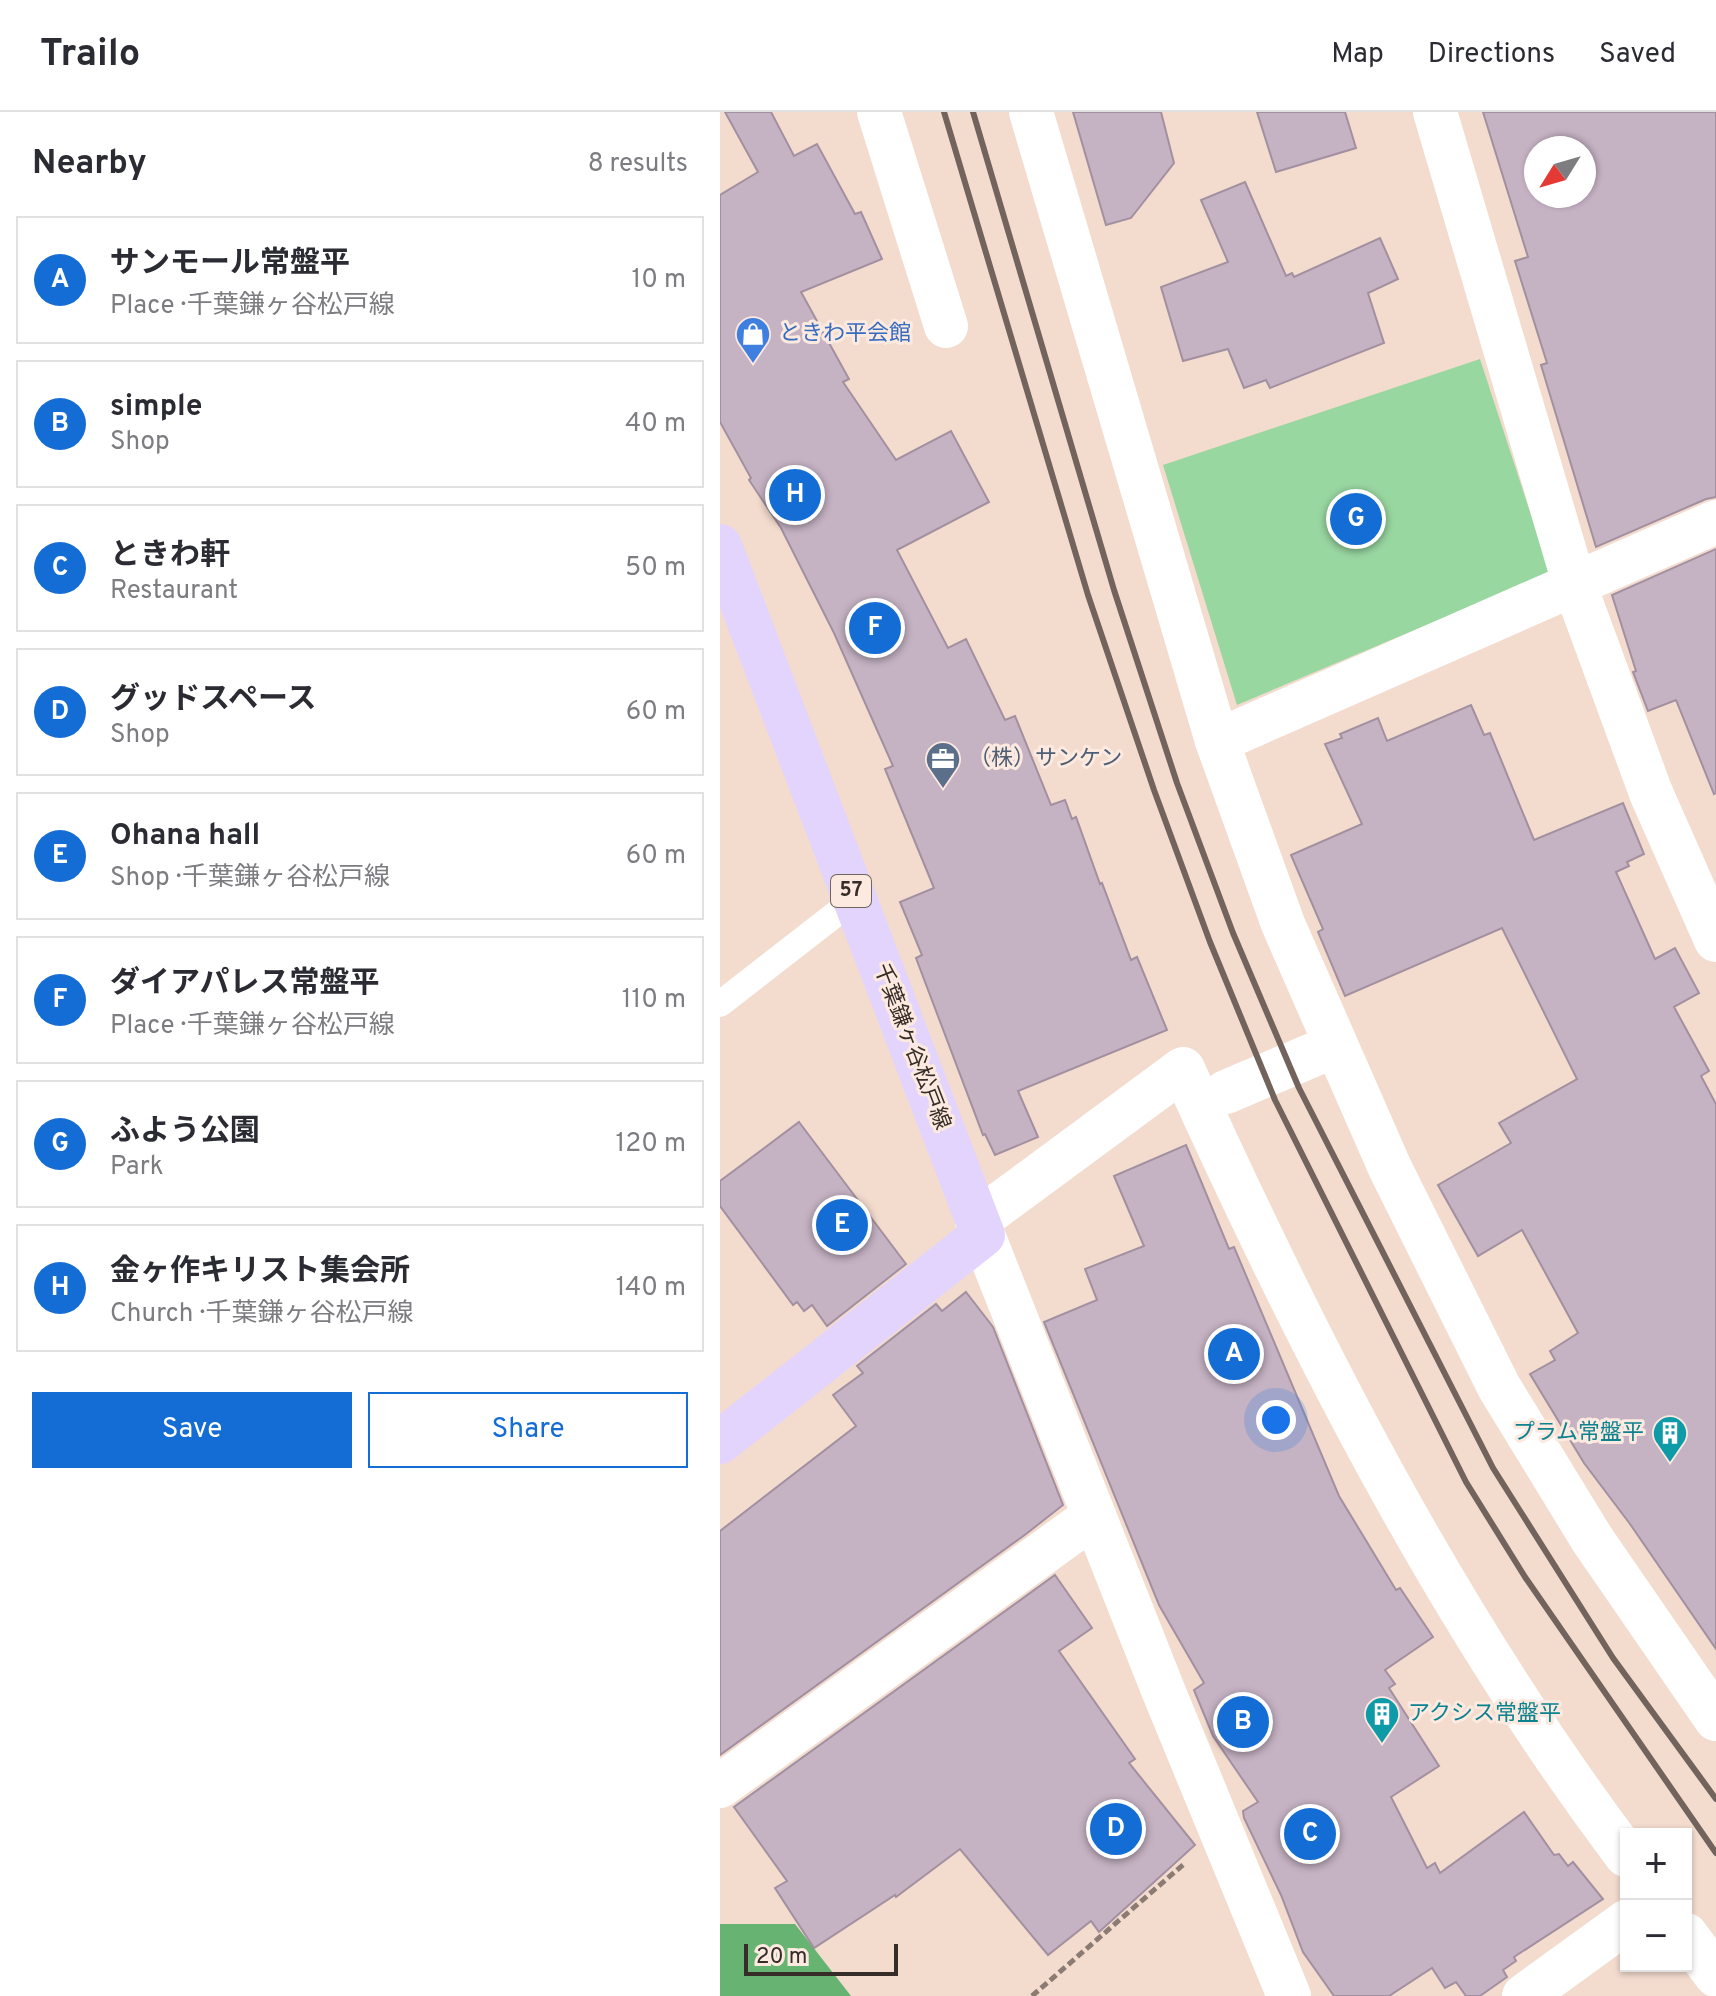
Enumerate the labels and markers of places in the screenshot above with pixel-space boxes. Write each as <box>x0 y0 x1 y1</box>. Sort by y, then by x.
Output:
shop icon: ときわ平会館 <box>734 315 772 365</box>
place label: ときわ平会館 <box>779 321 911 348</box>
pin: H <box>769 465 821 525</box>
pin: G <box>1330 489 1382 549</box>
pin: F <box>849 598 901 658</box>
office icon: （株）サンケン <box>924 740 962 790</box>
place label: （株）サンケン <box>969 746 1122 773</box>
pin: E <box>816 1195 868 1255</box>
pin: A <box>1208 1324 1260 1384</box>
building icon: プラム常盤平 <box>1651 1414 1689 1464</box>
place label: プラム常盤平 <box>1513 1420 1644 1447</box>
pin: B <box>1217 1692 1269 1752</box>
building icon: アクシス常盤平 <box>1363 1695 1401 1745</box>
place label: アクシス常盤平 <box>1408 1701 1561 1728</box>
pin: D <box>1090 1799 1142 1859</box>
pin: C <box>1284 1804 1336 1864</box>

